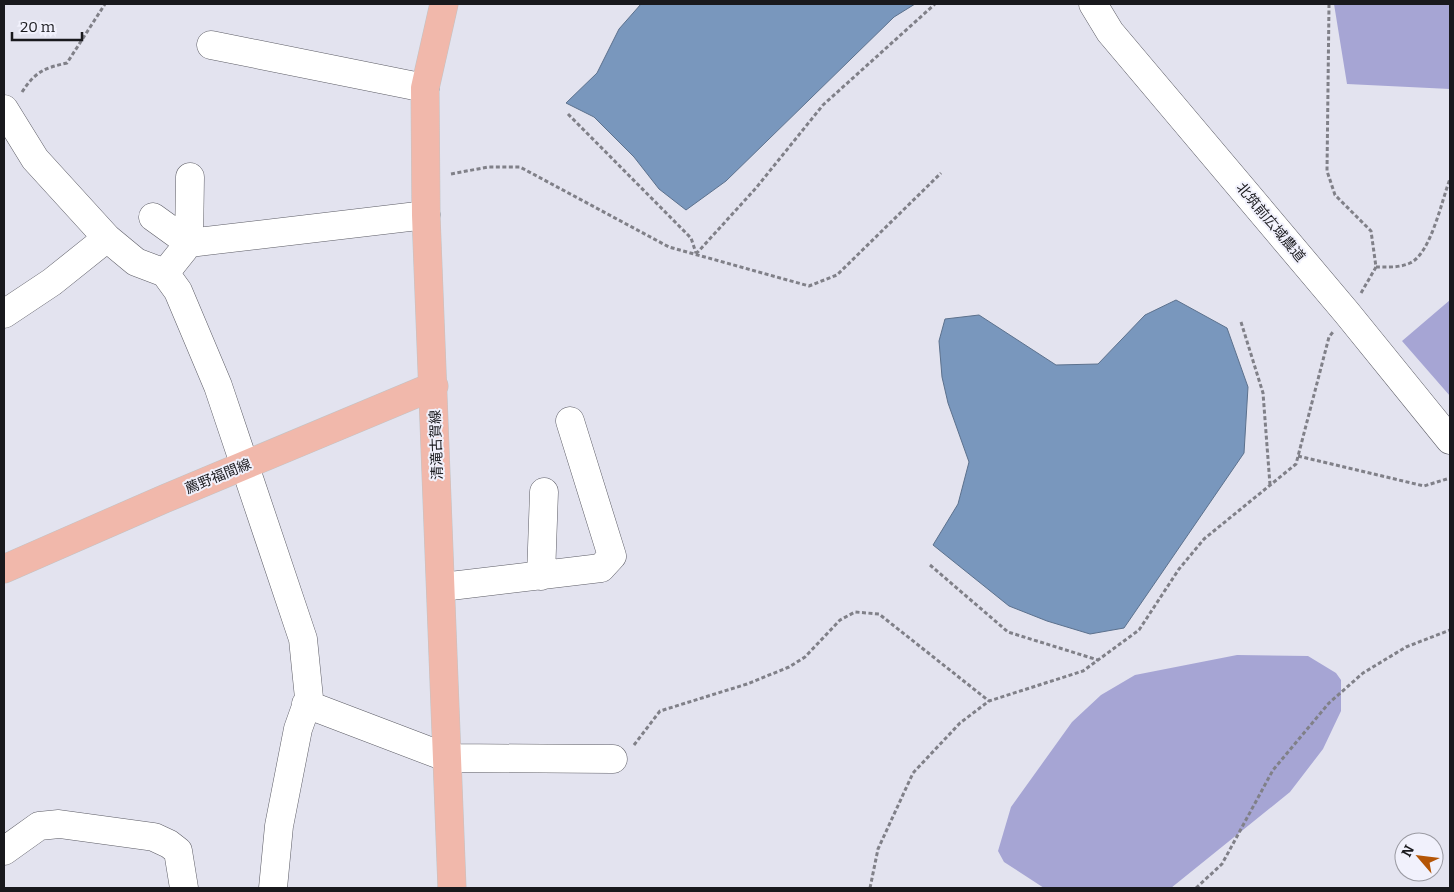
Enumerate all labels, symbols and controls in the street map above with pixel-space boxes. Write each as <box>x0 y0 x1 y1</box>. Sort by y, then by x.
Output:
scale bar <box>12 10 82 42</box>
text: 20 m <box>20 18 56 36</box>
street label: 北筑前広域農道 <box>1233 179 1309 265</box>
street label: 清滝古賀線 <box>427 410 446 480</box>
street label: 薦野福間線 <box>183 455 254 497</box>
north arrow <box>1394 832 1444 882</box>
text: N <box>1398 842 1418 860</box>

